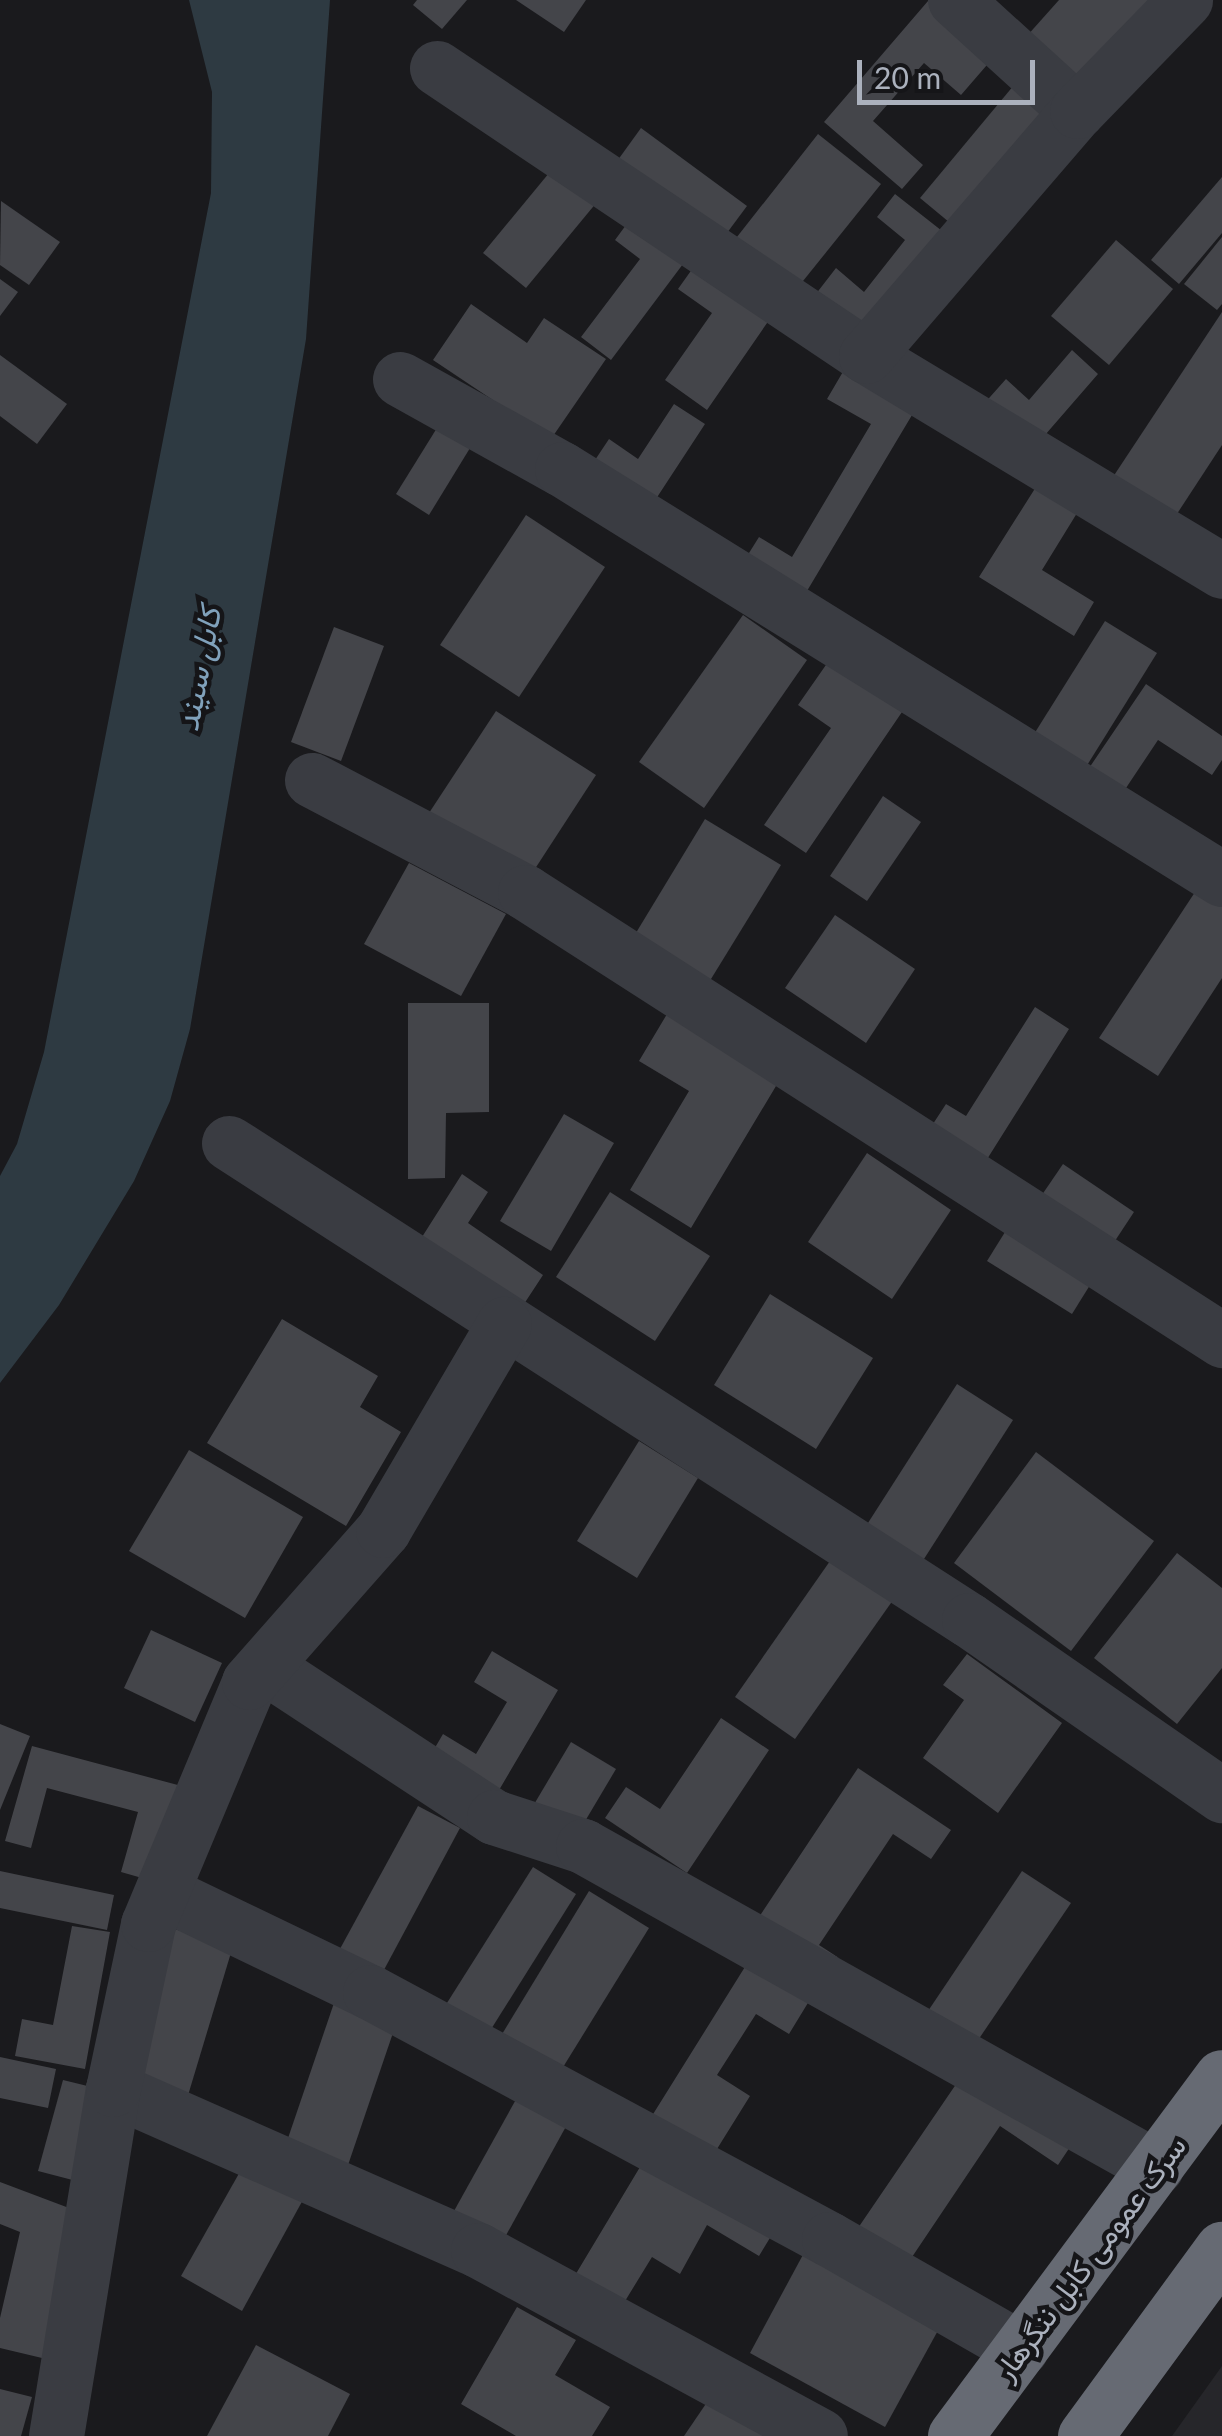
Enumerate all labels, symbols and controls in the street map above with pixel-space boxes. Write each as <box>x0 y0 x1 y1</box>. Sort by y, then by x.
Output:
scale bar <box>862 40 1040 102</box>
text: 20 m <box>874 59 941 95</box>
water label: کابل سيند <box>167 604 229 734</box>
street label: سرک عمومی کابل ننگرهار <box>985 2128 1193 2386</box>

